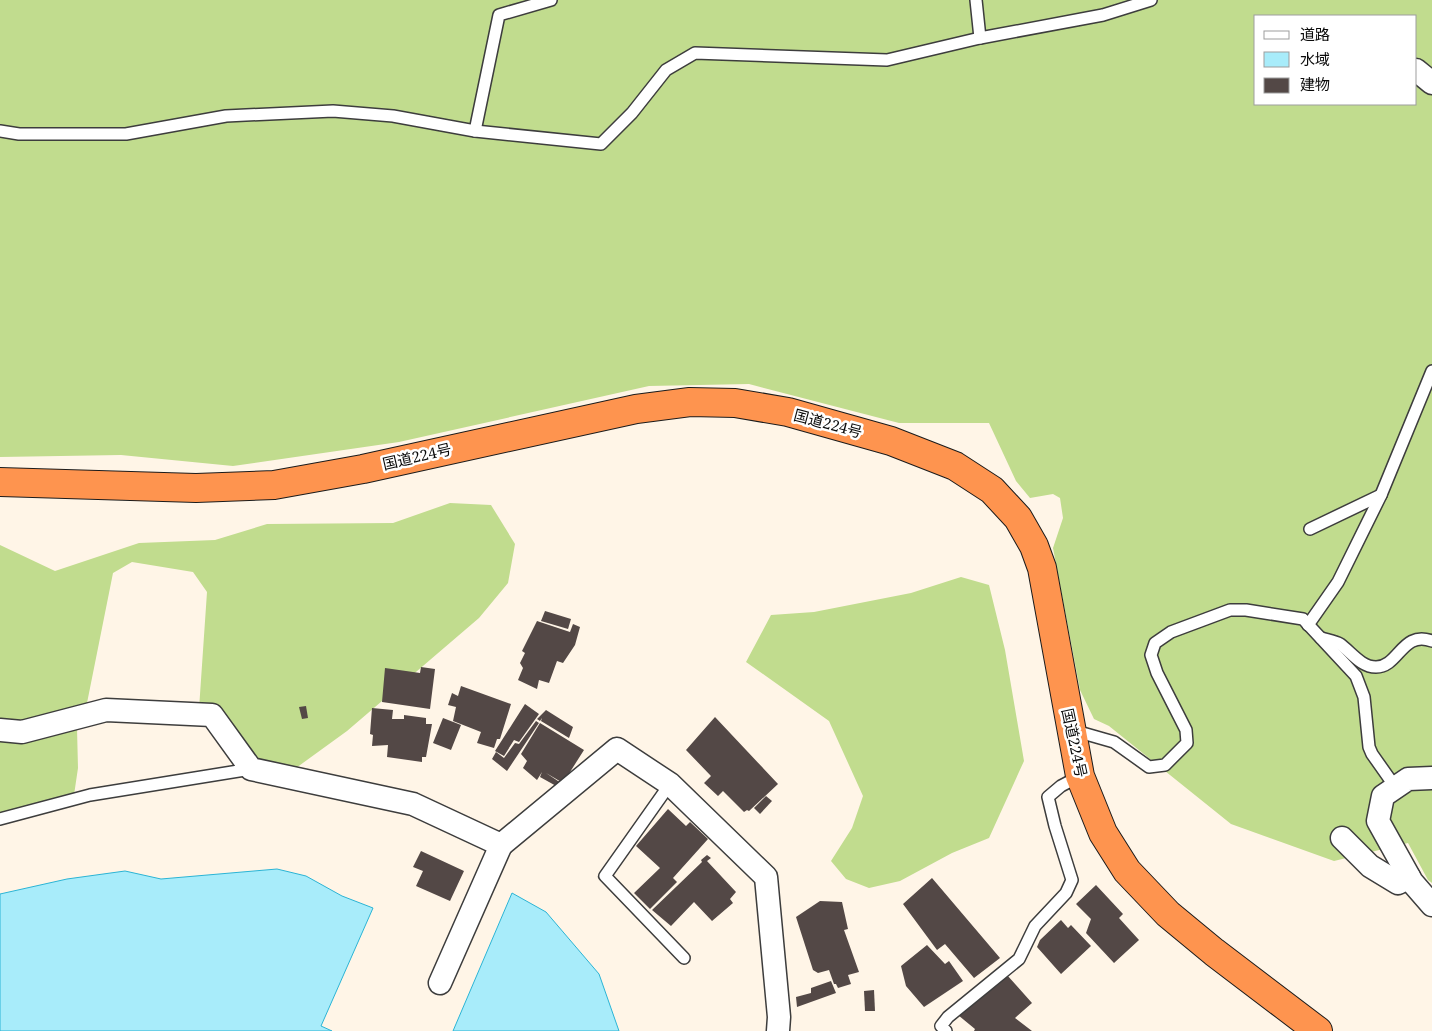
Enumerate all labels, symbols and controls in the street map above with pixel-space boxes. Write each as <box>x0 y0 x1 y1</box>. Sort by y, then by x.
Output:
legend <box>1254 15 1417 105</box>
text: 道路 <box>1300 24 1330 44</box>
text: 水域 <box>1300 49 1330 69</box>
text: 建物 <box>1300 74 1330 94</box>
street label: 国道224号 <box>792 404 865 442</box>
street label: 国道224号 <box>380 438 453 474</box>
street label: 国道224号 <box>1058 706 1092 779</box>

